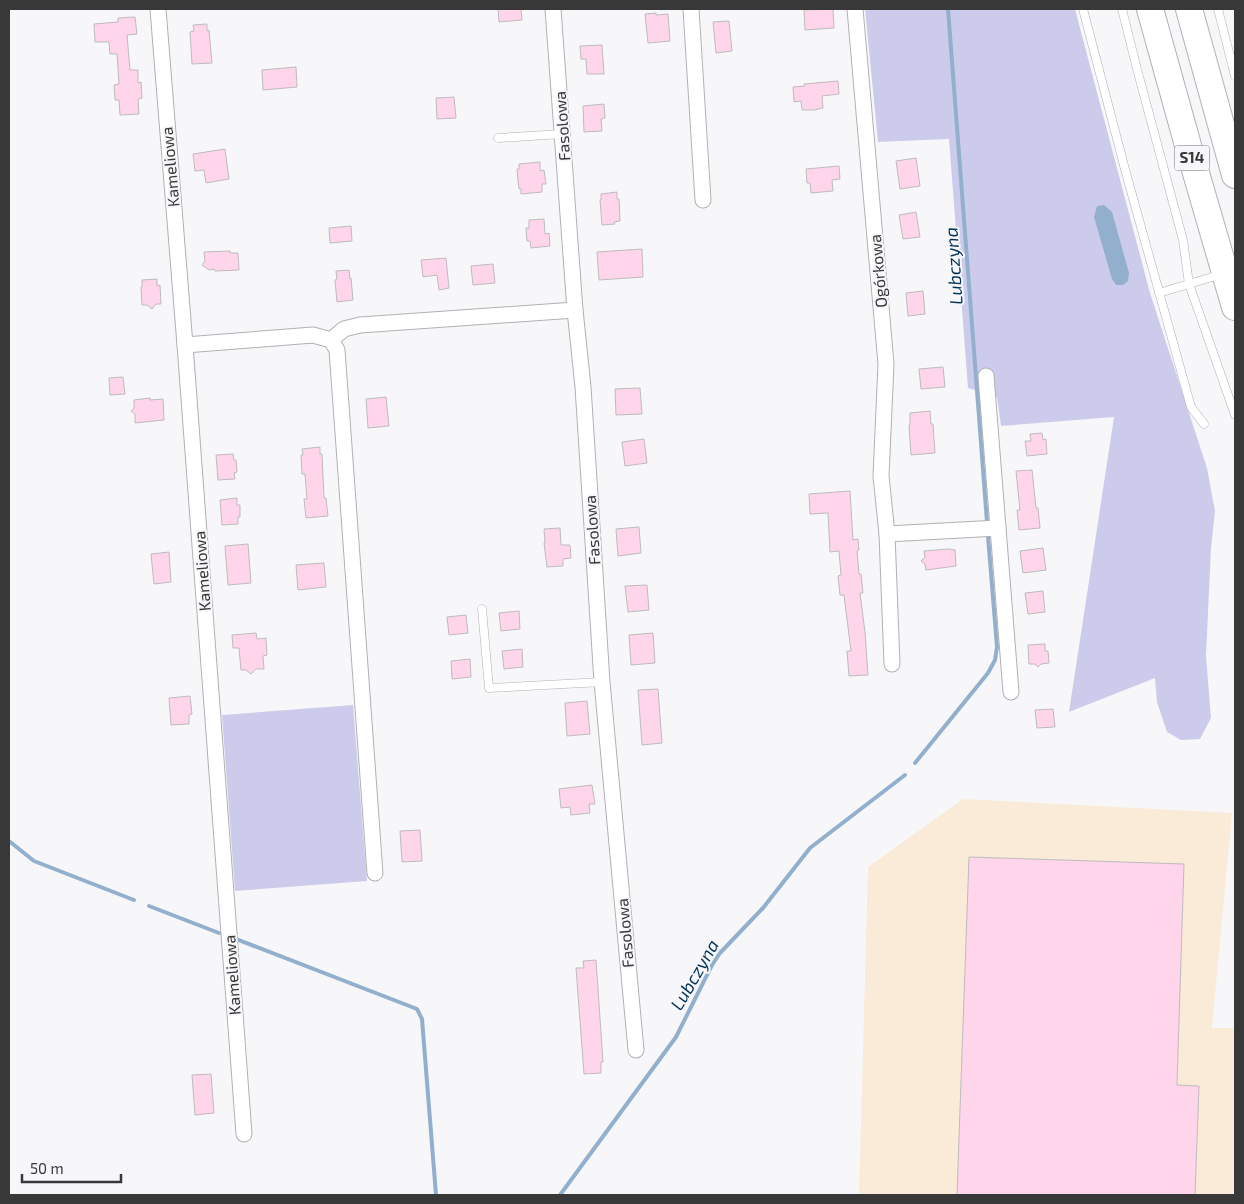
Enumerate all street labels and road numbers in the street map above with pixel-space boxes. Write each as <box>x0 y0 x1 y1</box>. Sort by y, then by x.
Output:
street label: Fasolowa <box>550 90 573 162</box>
street label: Kameliowa <box>157 126 182 208</box>
road number: S14 <box>1174 146 1210 170</box>
street label: Ogórkowa <box>865 233 890 309</box>
street label: Fasolowa <box>580 494 603 566</box>
street label: Kameliowa <box>189 530 214 612</box>
street label: Fasolowa <box>612 897 637 969</box>
street label: Kameliowa <box>219 934 244 1016</box>

